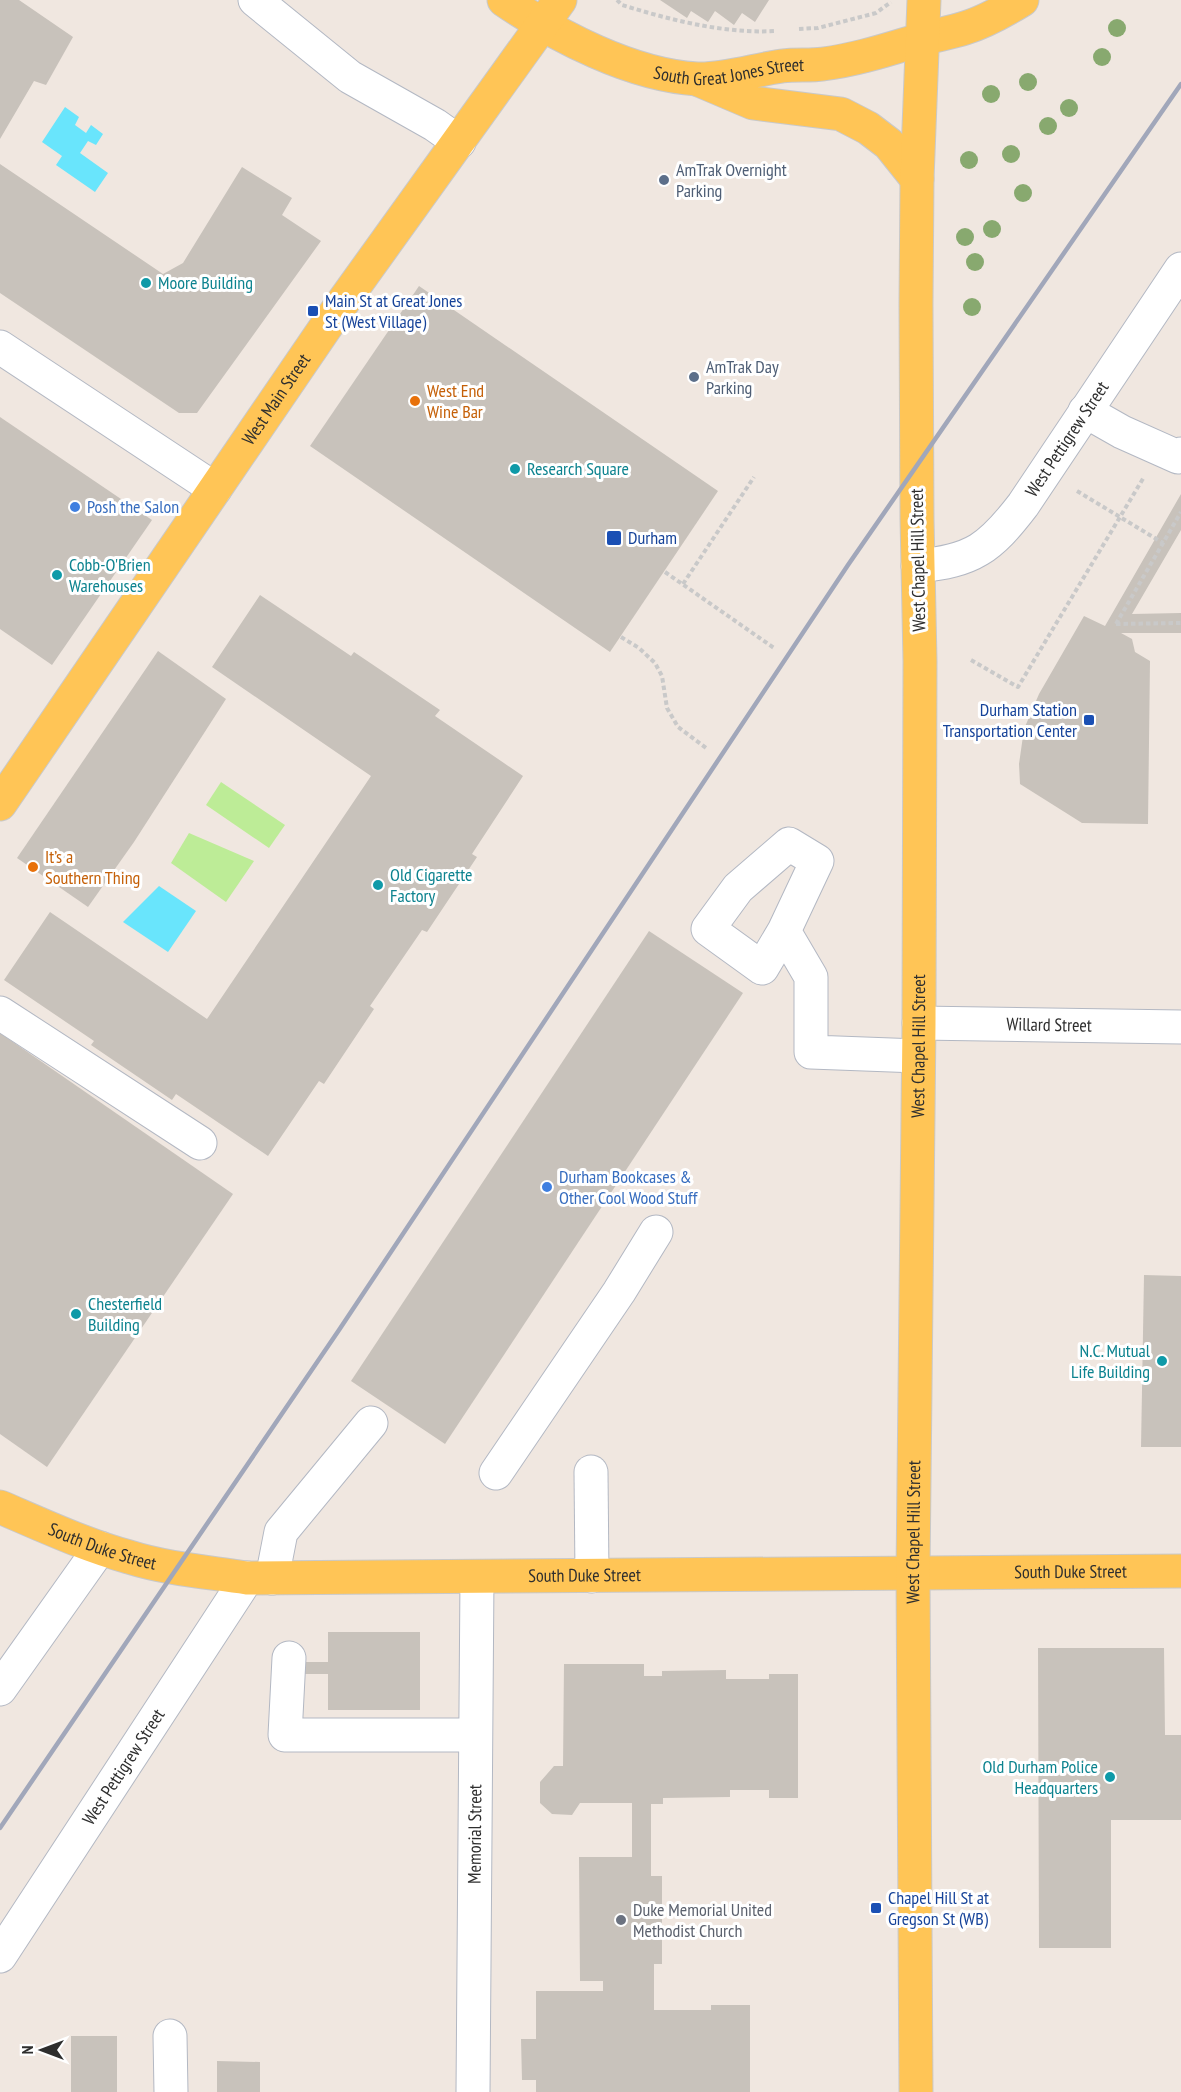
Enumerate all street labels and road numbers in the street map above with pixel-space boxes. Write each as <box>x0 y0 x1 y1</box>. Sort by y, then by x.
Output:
street label: South Great Jones Street <box>651 53 804 90</box>
street label: West Main Street <box>237 349 315 449</box>
street label: West Pettigrew Street <box>1020 377 1114 501</box>
street label: West Chapel Hill Street <box>905 488 930 632</box>
street label: West Chapel Hill Street <box>906 974 930 1118</box>
street label: Willard Street <box>1006 1012 1092 1037</box>
street label: West Chapel Hill Street <box>901 1460 925 1604</box>
street label: South Duke Street <box>45 1517 159 1575</box>
street label: South Duke Street <box>1014 1559 1127 1583</box>
street label: South Duke Street <box>528 1563 641 1587</box>
street label: West Pettigrew Street <box>77 1704 170 1829</box>
street label: Memorial Street <box>463 1784 486 1884</box>

